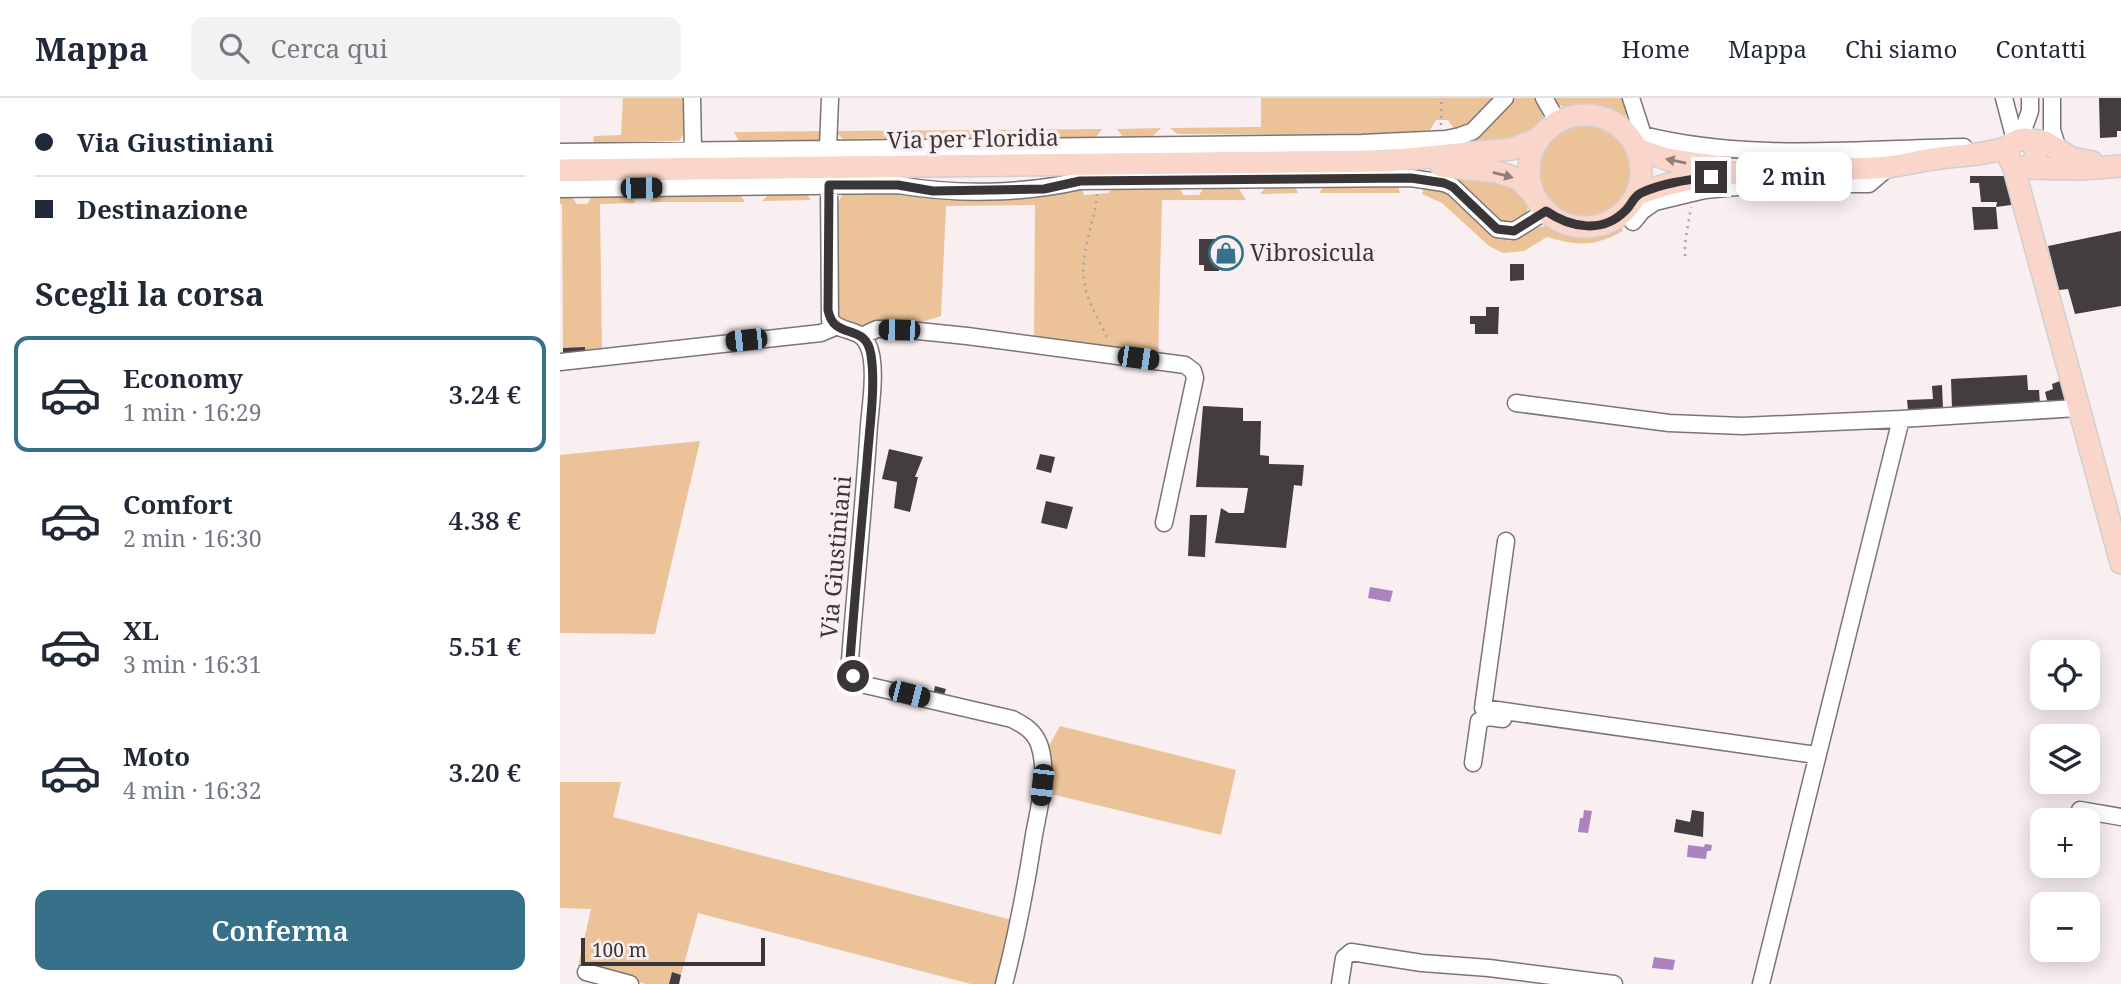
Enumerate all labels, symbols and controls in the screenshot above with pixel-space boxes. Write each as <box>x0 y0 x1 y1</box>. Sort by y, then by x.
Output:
search box <box>191 17 681 80</box>
text: Mappa <box>35 26 149 71</box>
icon: search <box>215 29 253 67</box>
text: Cerca qui <box>271 30 388 66</box>
text: Home <box>1622 32 1690 65</box>
text: Mappa <box>1728 32 1807 65</box>
text: Chi siamo <box>1845 32 1957 65</box>
text: Contatti <box>1995 32 2086 65</box>
street label: Via per Floridia <box>887 121 1059 155</box>
text: Via Giustiniani <box>77 124 274 160</box>
callout: 2 min <box>1736 153 1851 202</box>
one-way arrow <box>1665 155 1687 166</box>
text: 2 min <box>1762 160 1826 192</box>
route end <box>1695 161 1727 193</box>
one-way arrow <box>1492 170 1514 181</box>
car <box>620 177 663 199</box>
text: Destinazione <box>77 191 248 227</box>
shop icon: Vibrosicula <box>1207 234 1245 272</box>
place label: Vibrosicula <box>1250 236 1375 268</box>
text: Scegli la corsa <box>35 272 264 315</box>
car <box>878 319 921 341</box>
car <box>725 327 768 353</box>
car <box>1116 345 1161 371</box>
text: Economy <box>123 360 243 396</box>
icon: car <box>39 363 102 426</box>
text: 3.24 € <box>449 376 521 412</box>
text: 1 min · 16:29 <box>123 396 261 428</box>
street label: Via Giustiniani <box>812 474 858 640</box>
text: Comfort <box>123 486 233 522</box>
icon: car <box>39 489 102 552</box>
text: 4.38 € <box>449 502 521 538</box>
text: 2 min · 16:30 <box>123 522 261 554</box>
text: XL <box>123 612 159 648</box>
icon: car <box>39 615 102 678</box>
text: 5.51 € <box>449 628 521 664</box>
map controls <box>2030 640 2100 962</box>
button: locate <box>2030 640 2100 710</box>
text: 3 min · 16:31 <box>123 648 261 680</box>
route start <box>837 660 869 692</box>
car <box>887 679 932 709</box>
button: layers <box>2030 724 2100 794</box>
text: Moto <box>123 738 190 774</box>
icon: car <box>39 741 102 804</box>
text: 3.20 € <box>449 754 521 790</box>
car <box>1030 763 1055 807</box>
text: 4 min · 16:32 <box>123 774 261 806</box>
button: + <box>2030 808 2100 878</box>
button: Conferma <box>35 890 525 970</box>
button: − <box>2030 892 2100 962</box>
scale bar <box>581 935 765 967</box>
text: 100 m <box>592 937 647 963</box>

